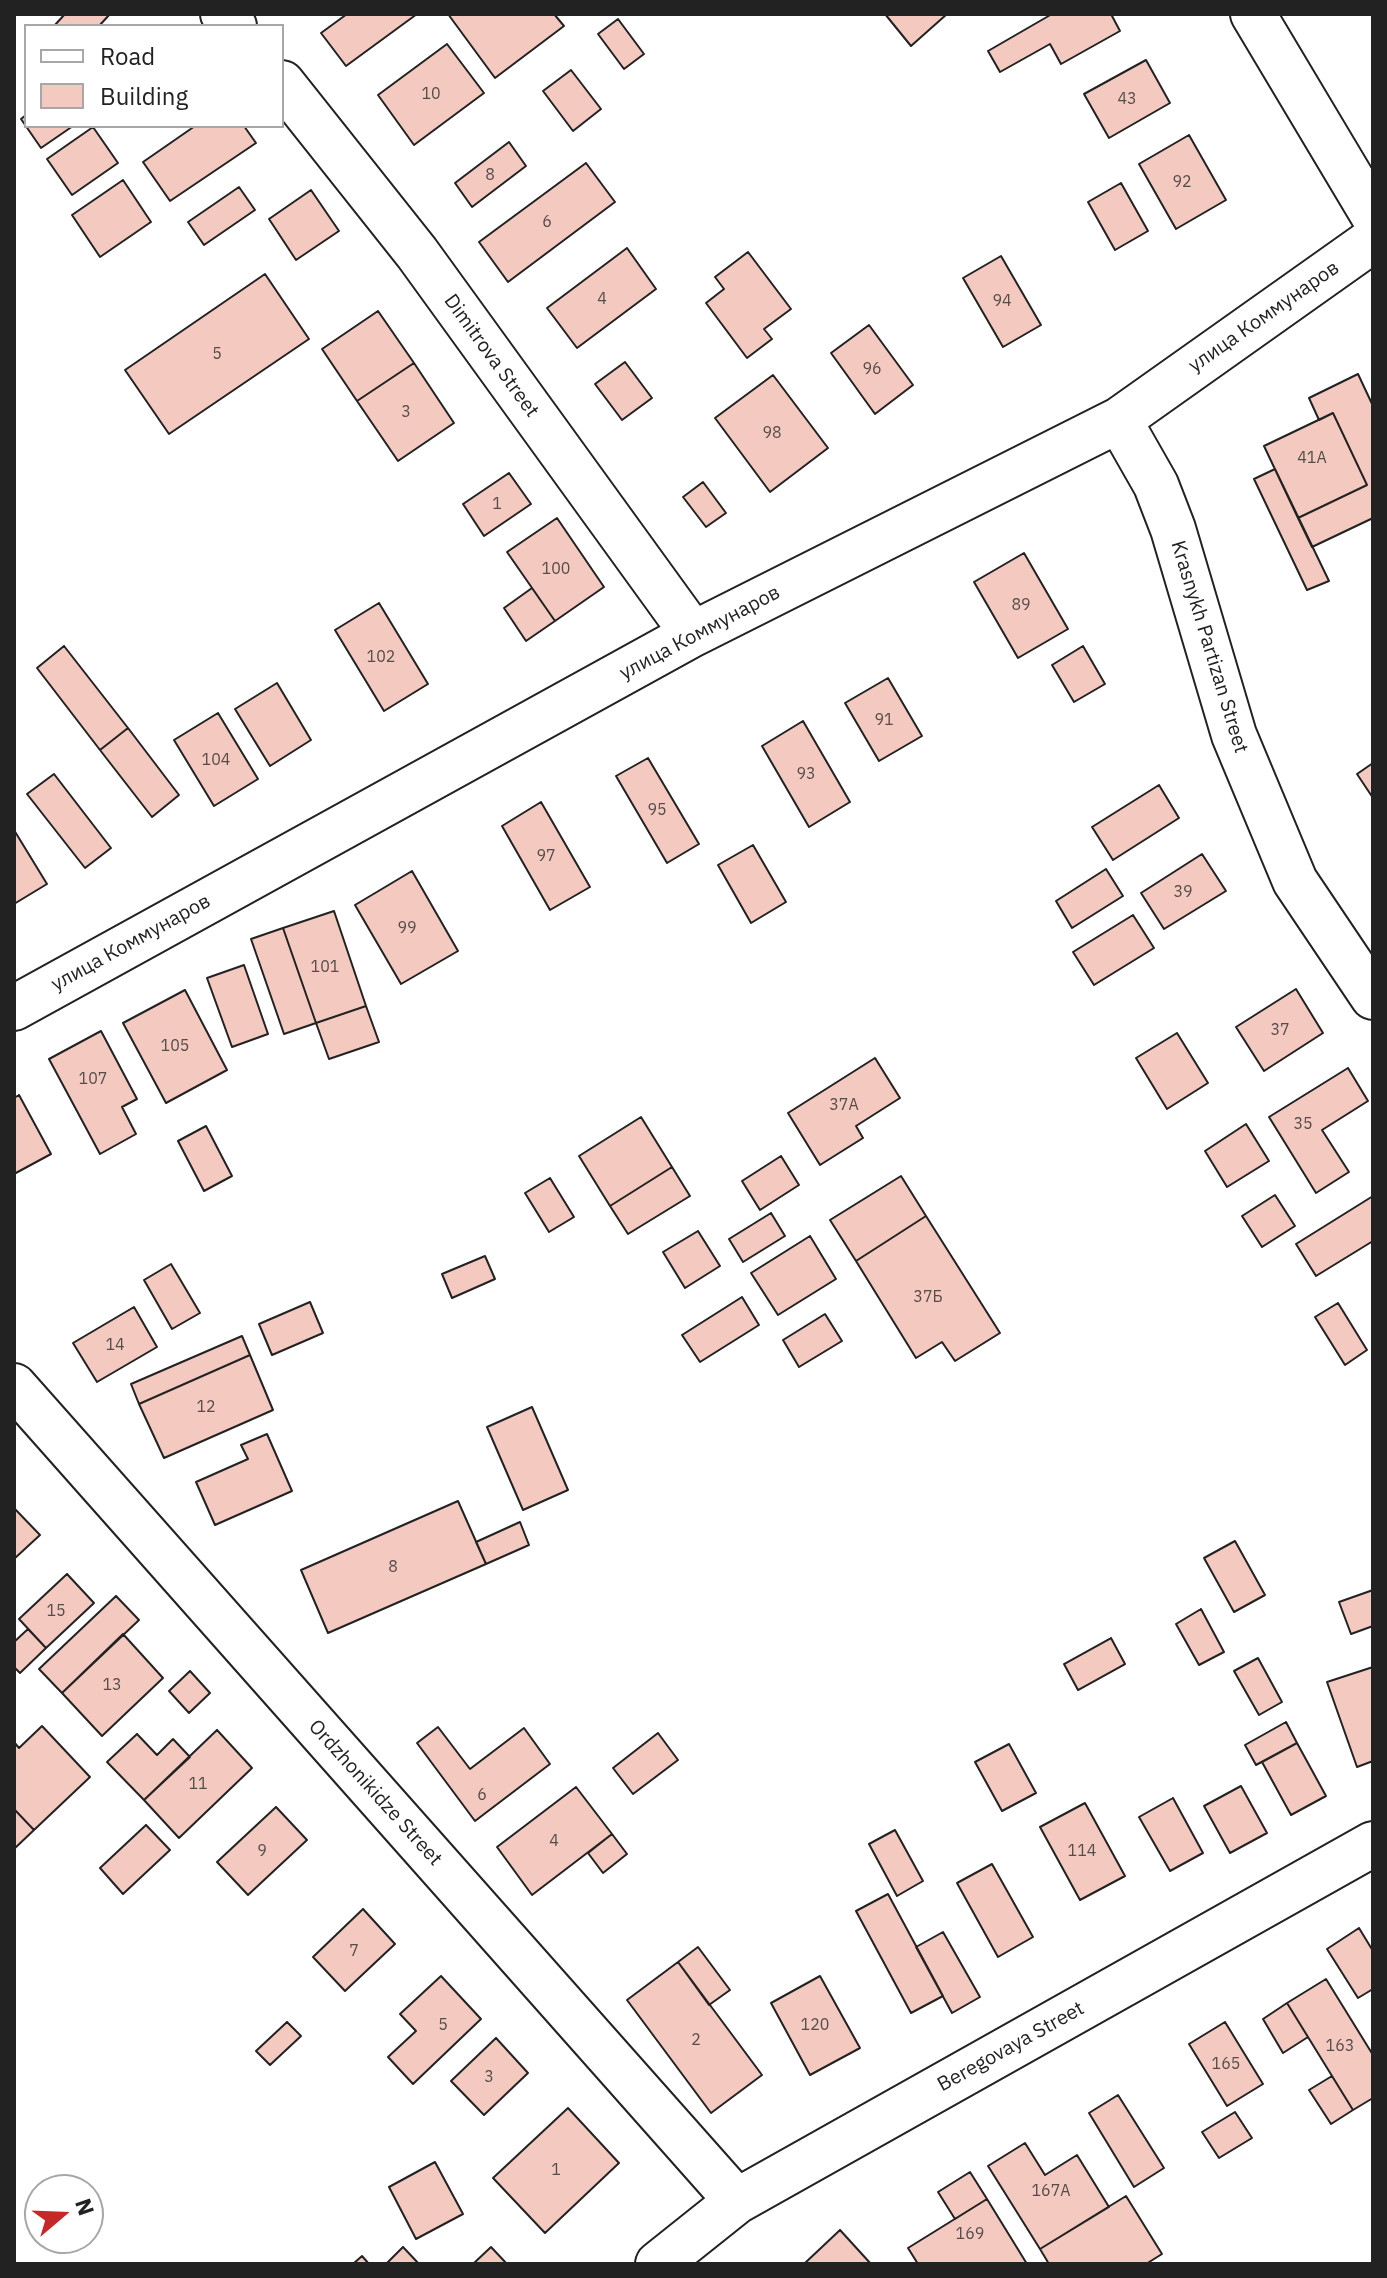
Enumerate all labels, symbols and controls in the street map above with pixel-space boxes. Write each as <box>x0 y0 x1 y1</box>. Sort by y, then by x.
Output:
legend <box>24 24 284 128</box>
text: Road <box>100 40 155 72</box>
text: Building <box>100 80 188 112</box>
house number: 10 <box>421 84 441 104</box>
house number: 43 <box>1117 89 1137 109</box>
house number: 8 <box>485 165 495 185</box>
house number: 92 <box>1172 172 1192 192</box>
house number: 6 <box>542 212 552 232</box>
street label: улица Коммунаров <box>1184 256 1344 378</box>
house number: 4 <box>597 289 607 309</box>
street label: Dimitrova Street <box>438 290 544 422</box>
house number: 94 <box>992 291 1012 311</box>
house number: 5 <box>212 344 222 364</box>
house number: 96 <box>862 359 882 379</box>
house number: 3 <box>401 402 411 422</box>
house number: 98 <box>762 423 782 443</box>
house number: 41А <box>1297 448 1327 468</box>
house number: 1 <box>492 494 502 514</box>
street label: Krasnykh Partizan Street <box>1165 538 1253 756</box>
house number: 100 <box>542 559 570 579</box>
street label: улица Коммунаров <box>616 581 784 685</box>
house number: 89 <box>1011 595 1031 615</box>
house number: 102 <box>367 647 395 667</box>
house number: 91 <box>874 710 894 730</box>
house number: 104 <box>202 750 230 770</box>
house number: 93 <box>796 764 816 784</box>
house number: 95 <box>647 800 667 820</box>
house number: 97 <box>536 846 556 866</box>
house number: 39 <box>1173 882 1193 902</box>
street label: улица Коммунаров <box>47 889 215 997</box>
house number: 99 <box>397 918 417 938</box>
house number: 101 <box>311 957 339 977</box>
house number: 37 <box>1270 1020 1290 1040</box>
house number: 105 <box>161 1036 189 1056</box>
house number: 107 <box>79 1069 107 1089</box>
house number: 37А <box>829 1095 859 1115</box>
house number: 35 <box>1293 1114 1313 1134</box>
house number: 37Б <box>913 1287 943 1307</box>
house number: 14 <box>105 1335 125 1355</box>
house number: 12 <box>196 1397 216 1417</box>
house number: 8 <box>388 1557 398 1577</box>
house number: 15 <box>46 1601 66 1621</box>
house number: 13 <box>102 1675 122 1695</box>
street label: Ordzhonikidze Street <box>303 1715 447 1871</box>
house number: 11 <box>188 1774 208 1794</box>
house number: 6 <box>477 1785 487 1805</box>
house number: 4 <box>549 1831 559 1851</box>
house number: 9 <box>257 1841 267 1861</box>
house number: 114 <box>1068 1841 1096 1861</box>
house number: 7 <box>349 1941 359 1961</box>
street label: Beregovaya Street <box>933 1997 1089 2097</box>
house number: 5 <box>438 2015 448 2035</box>
house number: 120 <box>801 2015 829 2035</box>
house number: 2 <box>691 2030 701 2050</box>
house number: 163 <box>1326 2036 1354 2056</box>
house number: 165 <box>1212 2054 1240 2074</box>
house number: 3 <box>484 2067 494 2087</box>
house number: 1 <box>551 2160 561 2180</box>
north arrow <box>24 2174 104 2254</box>
house number: 167А <box>1031 2181 1071 2201</box>
text: N <box>69 2194 102 2219</box>
house number: 169 <box>956 2224 984 2244</box>

